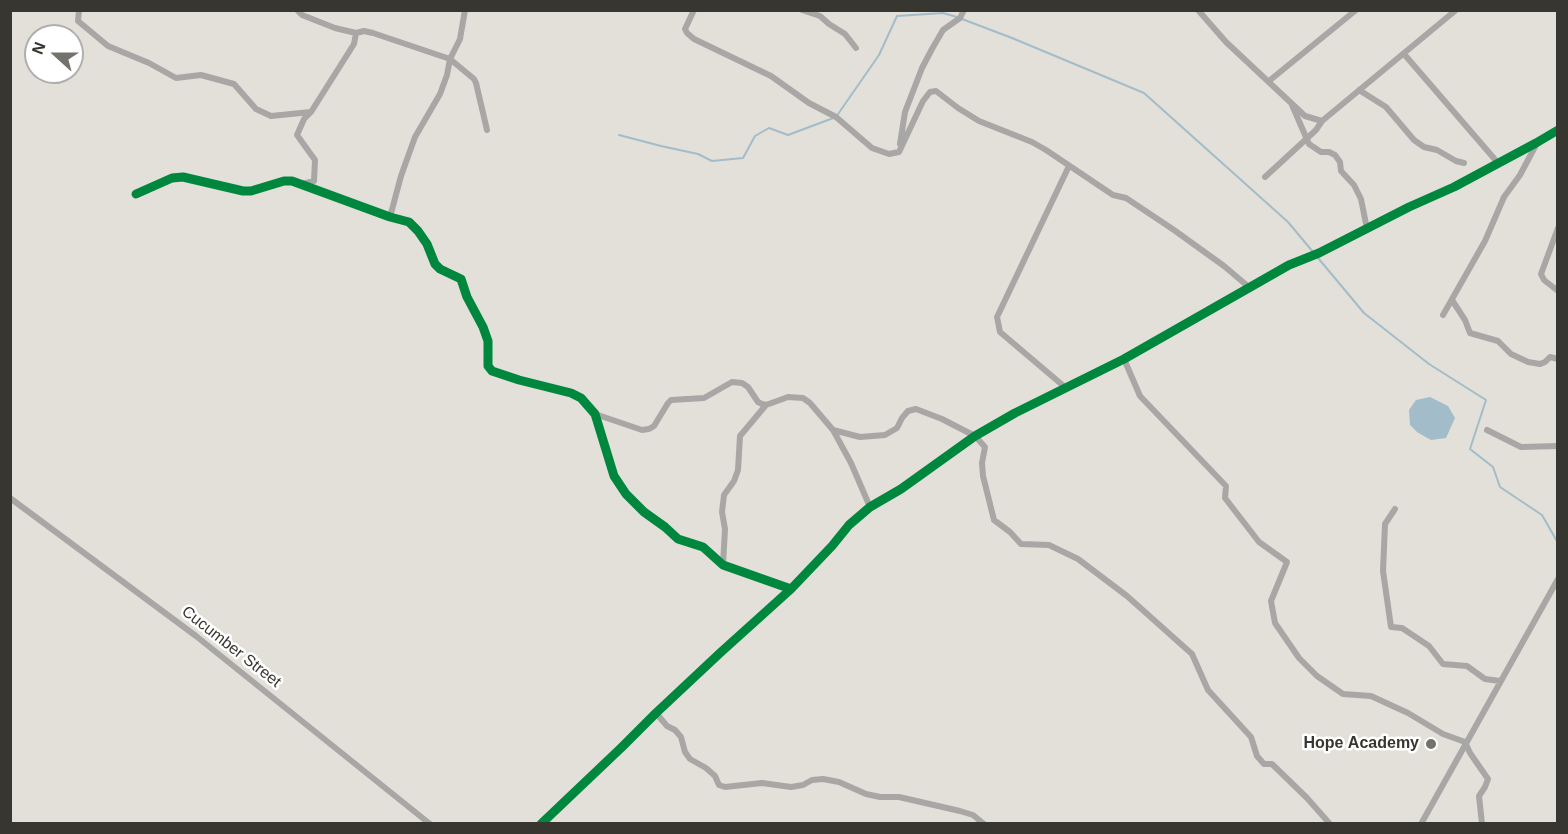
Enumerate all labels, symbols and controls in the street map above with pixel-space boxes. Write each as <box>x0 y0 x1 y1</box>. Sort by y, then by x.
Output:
north arrow <box>24 24 84 84</box>
text: N <box>29 40 49 57</box>
street label: Cucumber Street <box>177 602 285 692</box>
place label: Hope Academy <box>1303 734 1419 754</box>
marker: Hope Academy <box>1424 737 1438 751</box>

